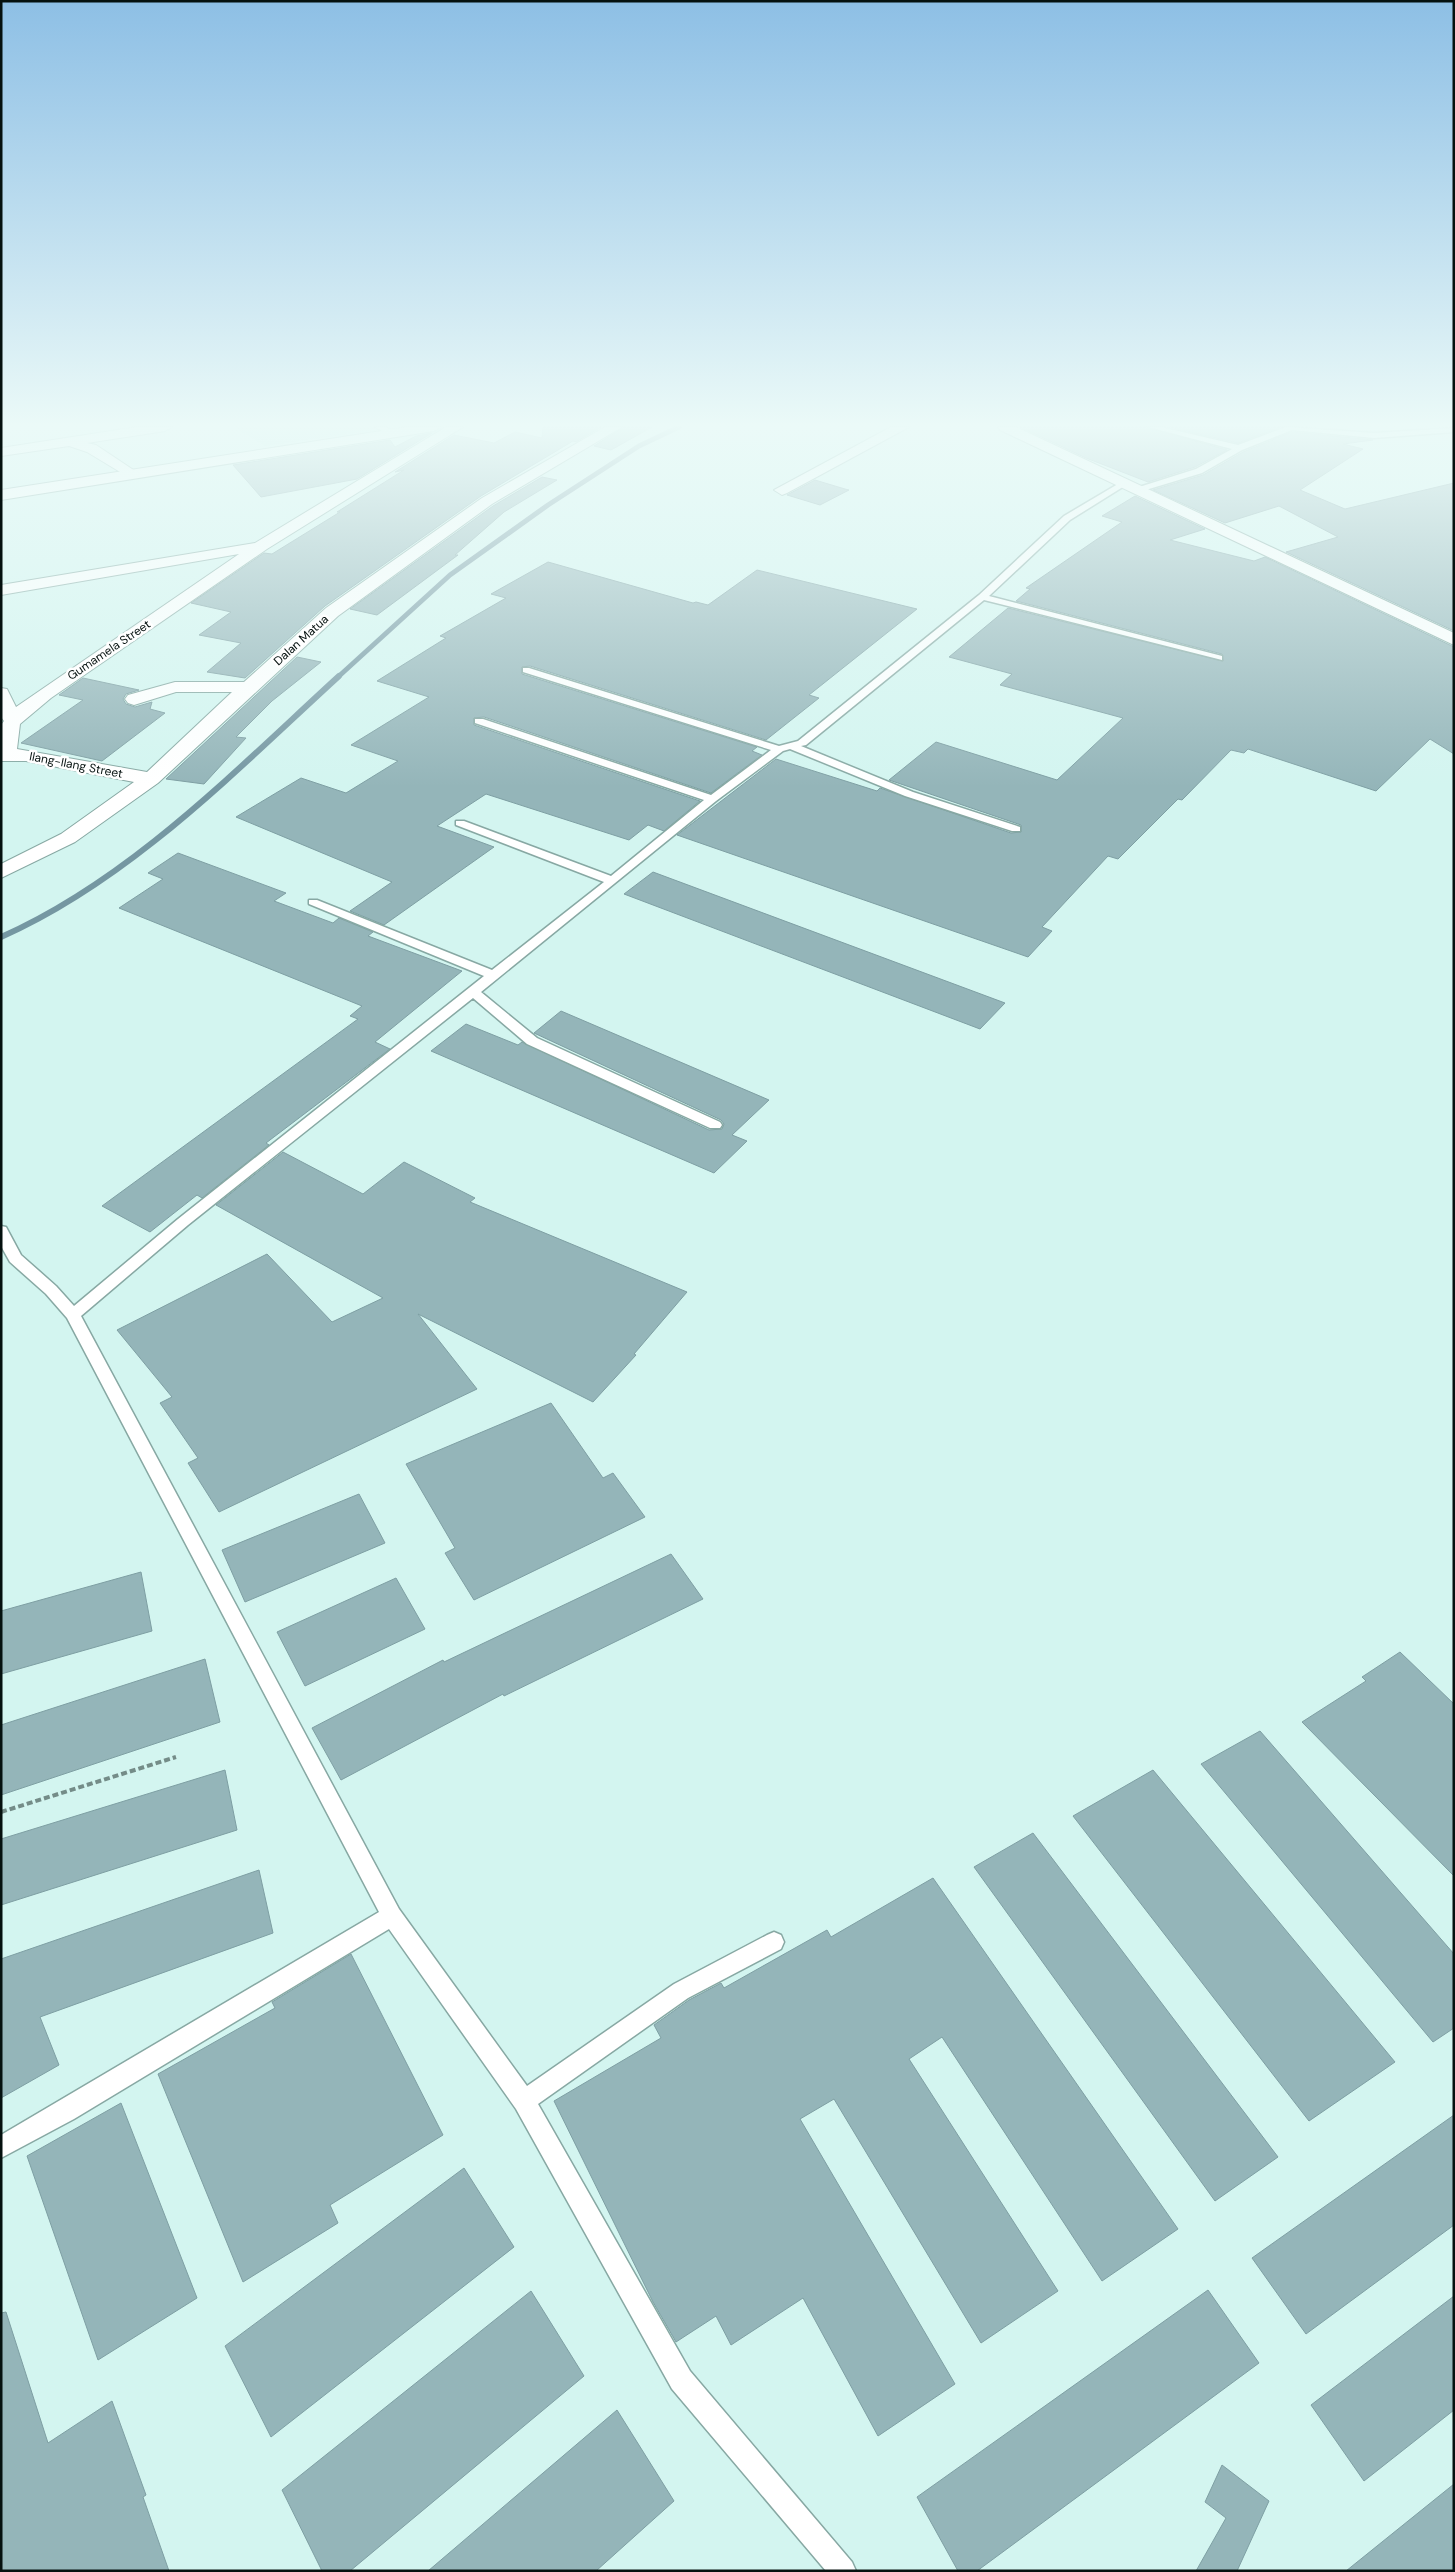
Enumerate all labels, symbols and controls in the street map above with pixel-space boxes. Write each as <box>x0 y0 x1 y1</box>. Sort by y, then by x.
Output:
street label: Dalan Matua <box>270 611 332 669</box>
street label: Gumamela Street <box>64 616 154 684</box>
street label: Ilang-Ilang Street <box>28 748 124 782</box>

